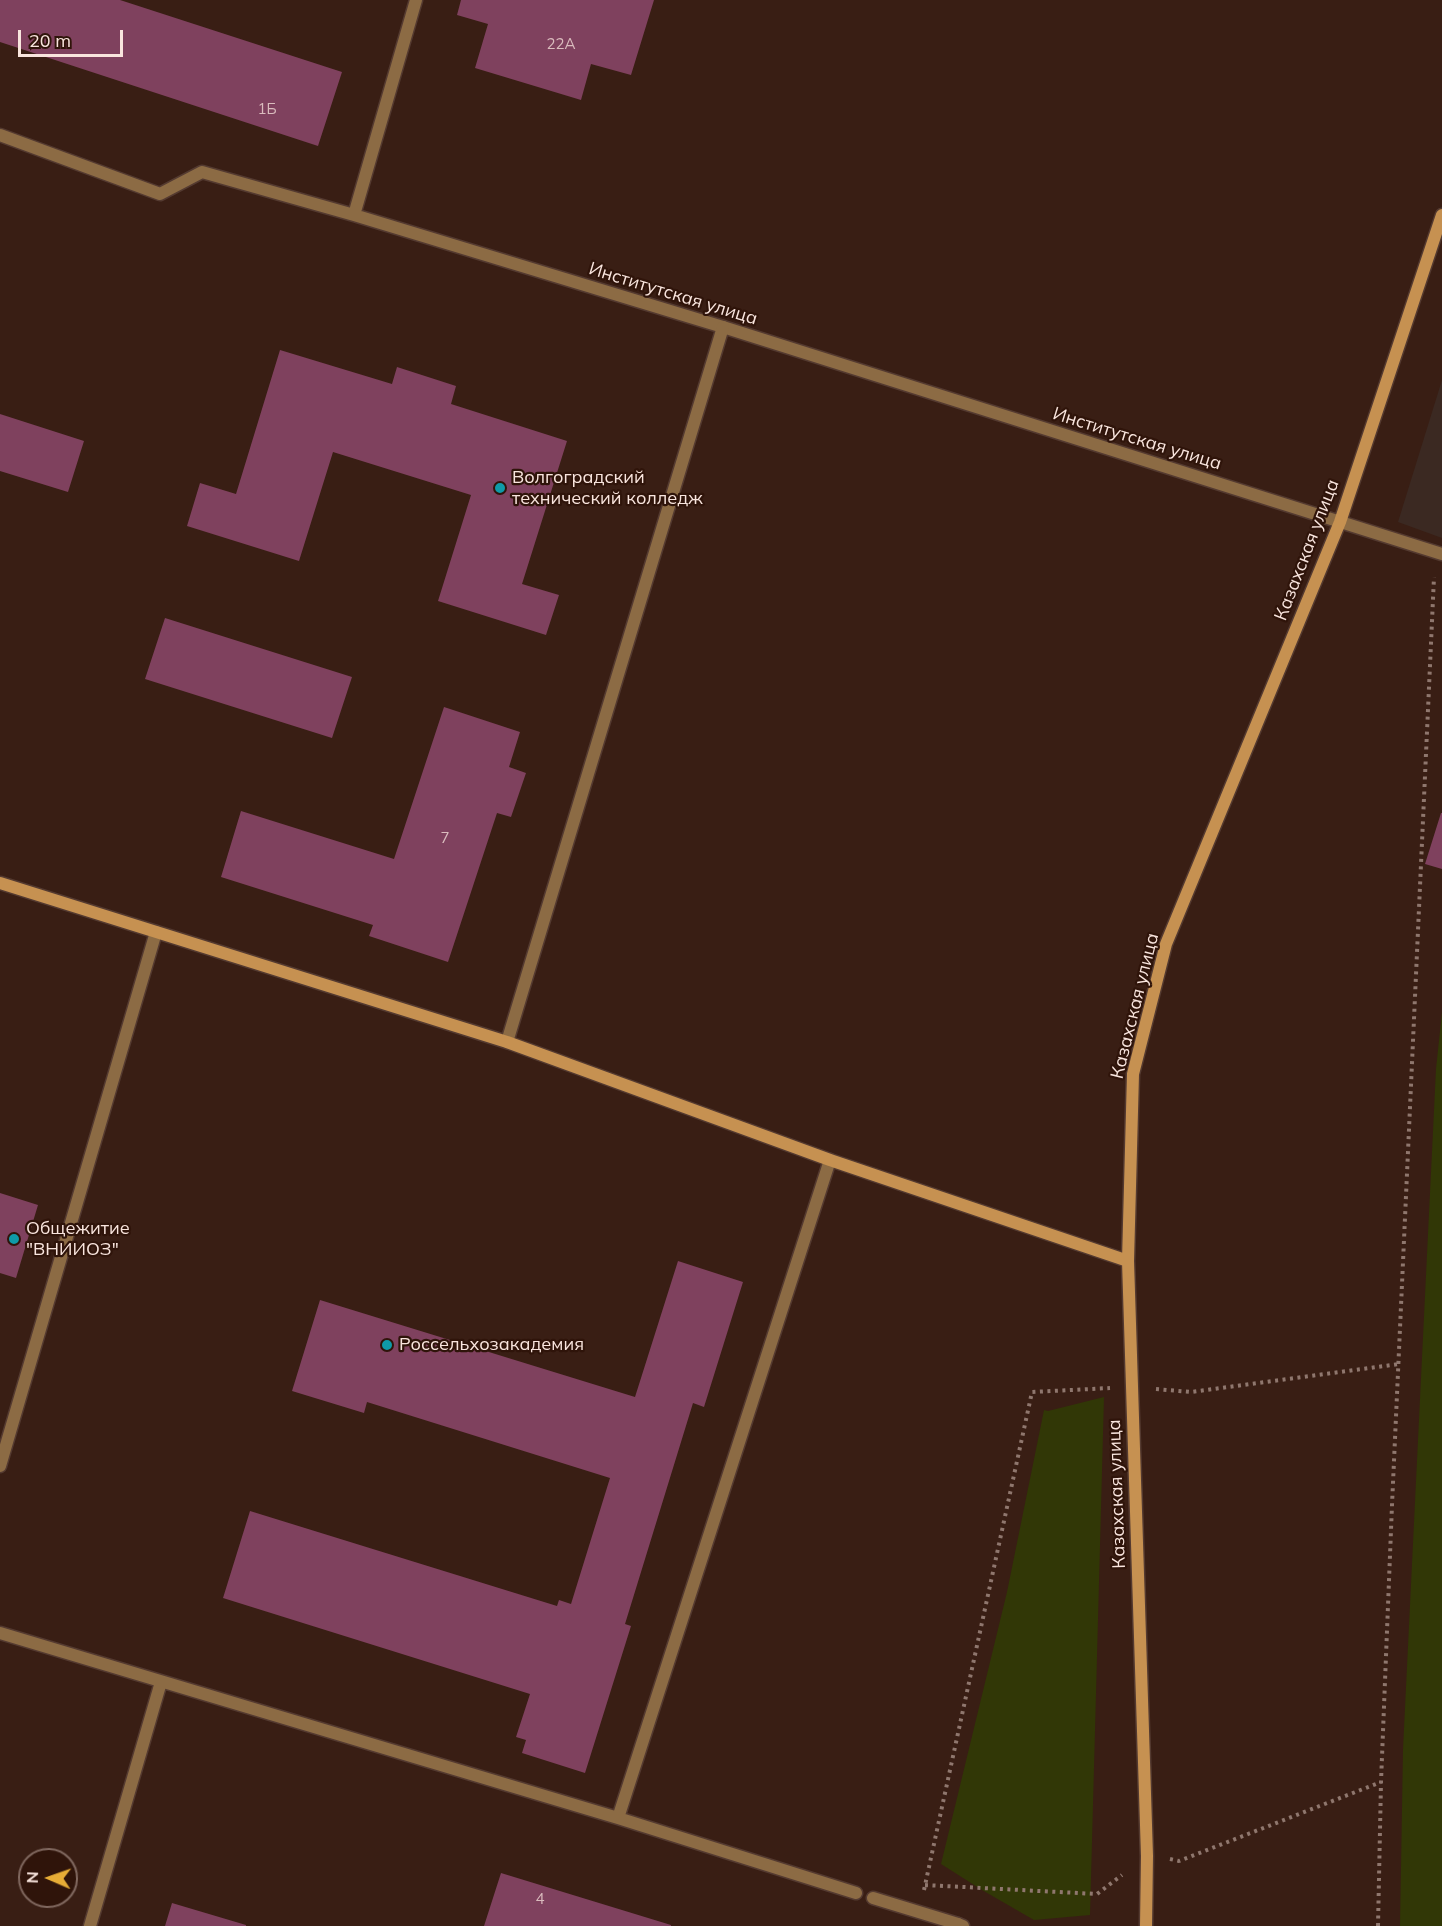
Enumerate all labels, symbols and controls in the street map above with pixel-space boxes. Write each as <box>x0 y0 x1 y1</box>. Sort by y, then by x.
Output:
scale bar <box>21 18 126 56</box>
text: 20 m <box>29 29 71 52</box>
house number: 22А <box>546 35 576 53</box>
house number: 1Б <box>257 100 277 118</box>
street label: Институтская улица <box>586 258 760 330</box>
street label: Институтская улица <box>1050 403 1224 475</box>
place label: Волгоградский технический колледж <box>512 467 703 510</box>
street label: Казахская улица <box>1270 476 1344 624</box>
marker: Волгоградский технический колледж <box>493 481 507 495</box>
house number: 7 <box>441 829 449 847</box>
street label: Казахская улица <box>1106 931 1164 1081</box>
place label: Общежитие "ВНИИОЗ" <box>26 1218 130 1260</box>
marker: Общежитие "ВНИИОЗ" <box>7 1232 21 1246</box>
place label: Россельхозакадемия <box>399 1334 584 1356</box>
marker: Россельхозакадемия <box>380 1338 394 1352</box>
street label: Казахская улица <box>1104 1419 1130 1569</box>
north arrow <box>18 1848 78 1908</box>
text: N <box>22 1871 42 1884</box>
house number: 4 <box>536 1890 544 1908</box>

